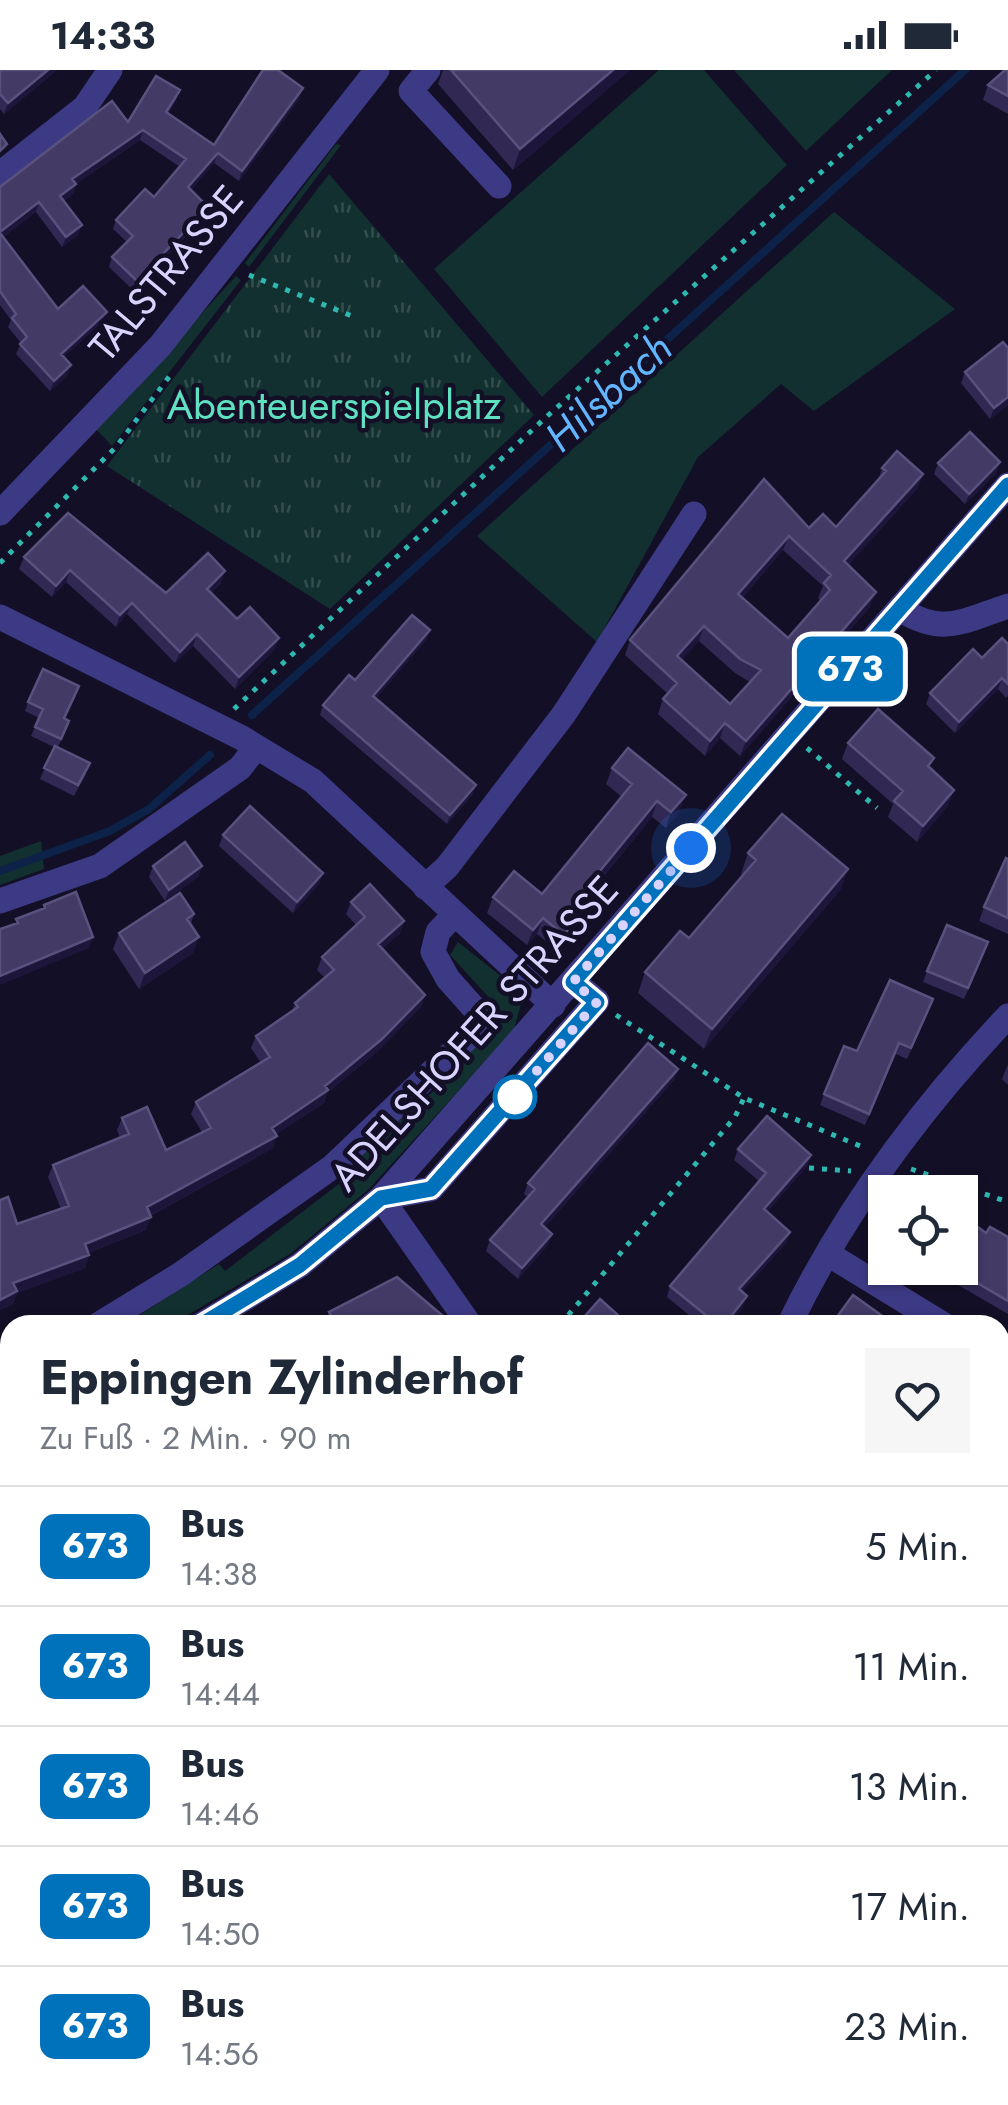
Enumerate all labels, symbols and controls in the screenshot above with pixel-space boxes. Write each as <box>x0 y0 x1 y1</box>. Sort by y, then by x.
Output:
text: 14:33 <box>50 8 155 63</box>
street label: TALSTRASSE <box>75 172 257 374</box>
water label: Hilsbach <box>531 319 686 466</box>
park label: Abenteuerspielplatz <box>167 376 501 434</box>
line badge: 673 <box>792 636 908 702</box>
text: 673 <box>817 644 883 694</box>
your location <box>666 823 716 873</box>
street label: ADELSHOFER STRASSE <box>316 862 632 1204</box>
unlabelled marker <box>494 1076 536 1118</box>
map controls <box>868 1175 978 1285</box>
button: locate <box>868 1175 978 1285</box>
text: Eppingen Zylinderhof <box>40 1343 523 1412</box>
button: heart <box>865 1348 970 1453</box>
text: Zu Fuß · 2 Min. · 90 m <box>40 1415 351 1461</box>
text: Bus <box>180 1496 244 1551</box>
text: 5 Min. <box>865 1519 970 1574</box>
text: 673 <box>62 1521 128 1571</box>
text: 14:38 <box>180 1551 258 1597</box>
text: Bus <box>180 1616 244 1671</box>
text: 11 Min. <box>852 1639 970 1694</box>
text: 673 <box>62 1641 128 1691</box>
text: 14:44 <box>180 1671 260 1717</box>
text: Bus <box>180 1736 244 1791</box>
text: 13 Min. <box>849 1759 970 1814</box>
text: 673 <box>62 1761 128 1811</box>
text: 14:46 <box>180 1791 260 1837</box>
text: Bus <box>180 1856 244 1911</box>
text: 17 Min. <box>850 1879 970 1934</box>
text: 673 <box>62 1881 128 1931</box>
text: 14:50 <box>180 1911 260 1957</box>
text: Bus <box>180 1976 244 2031</box>
text: 23 Min. <box>844 1999 970 2054</box>
text: 673 <box>62 2001 128 2051</box>
text: 14:56 <box>180 2031 259 2077</box>

